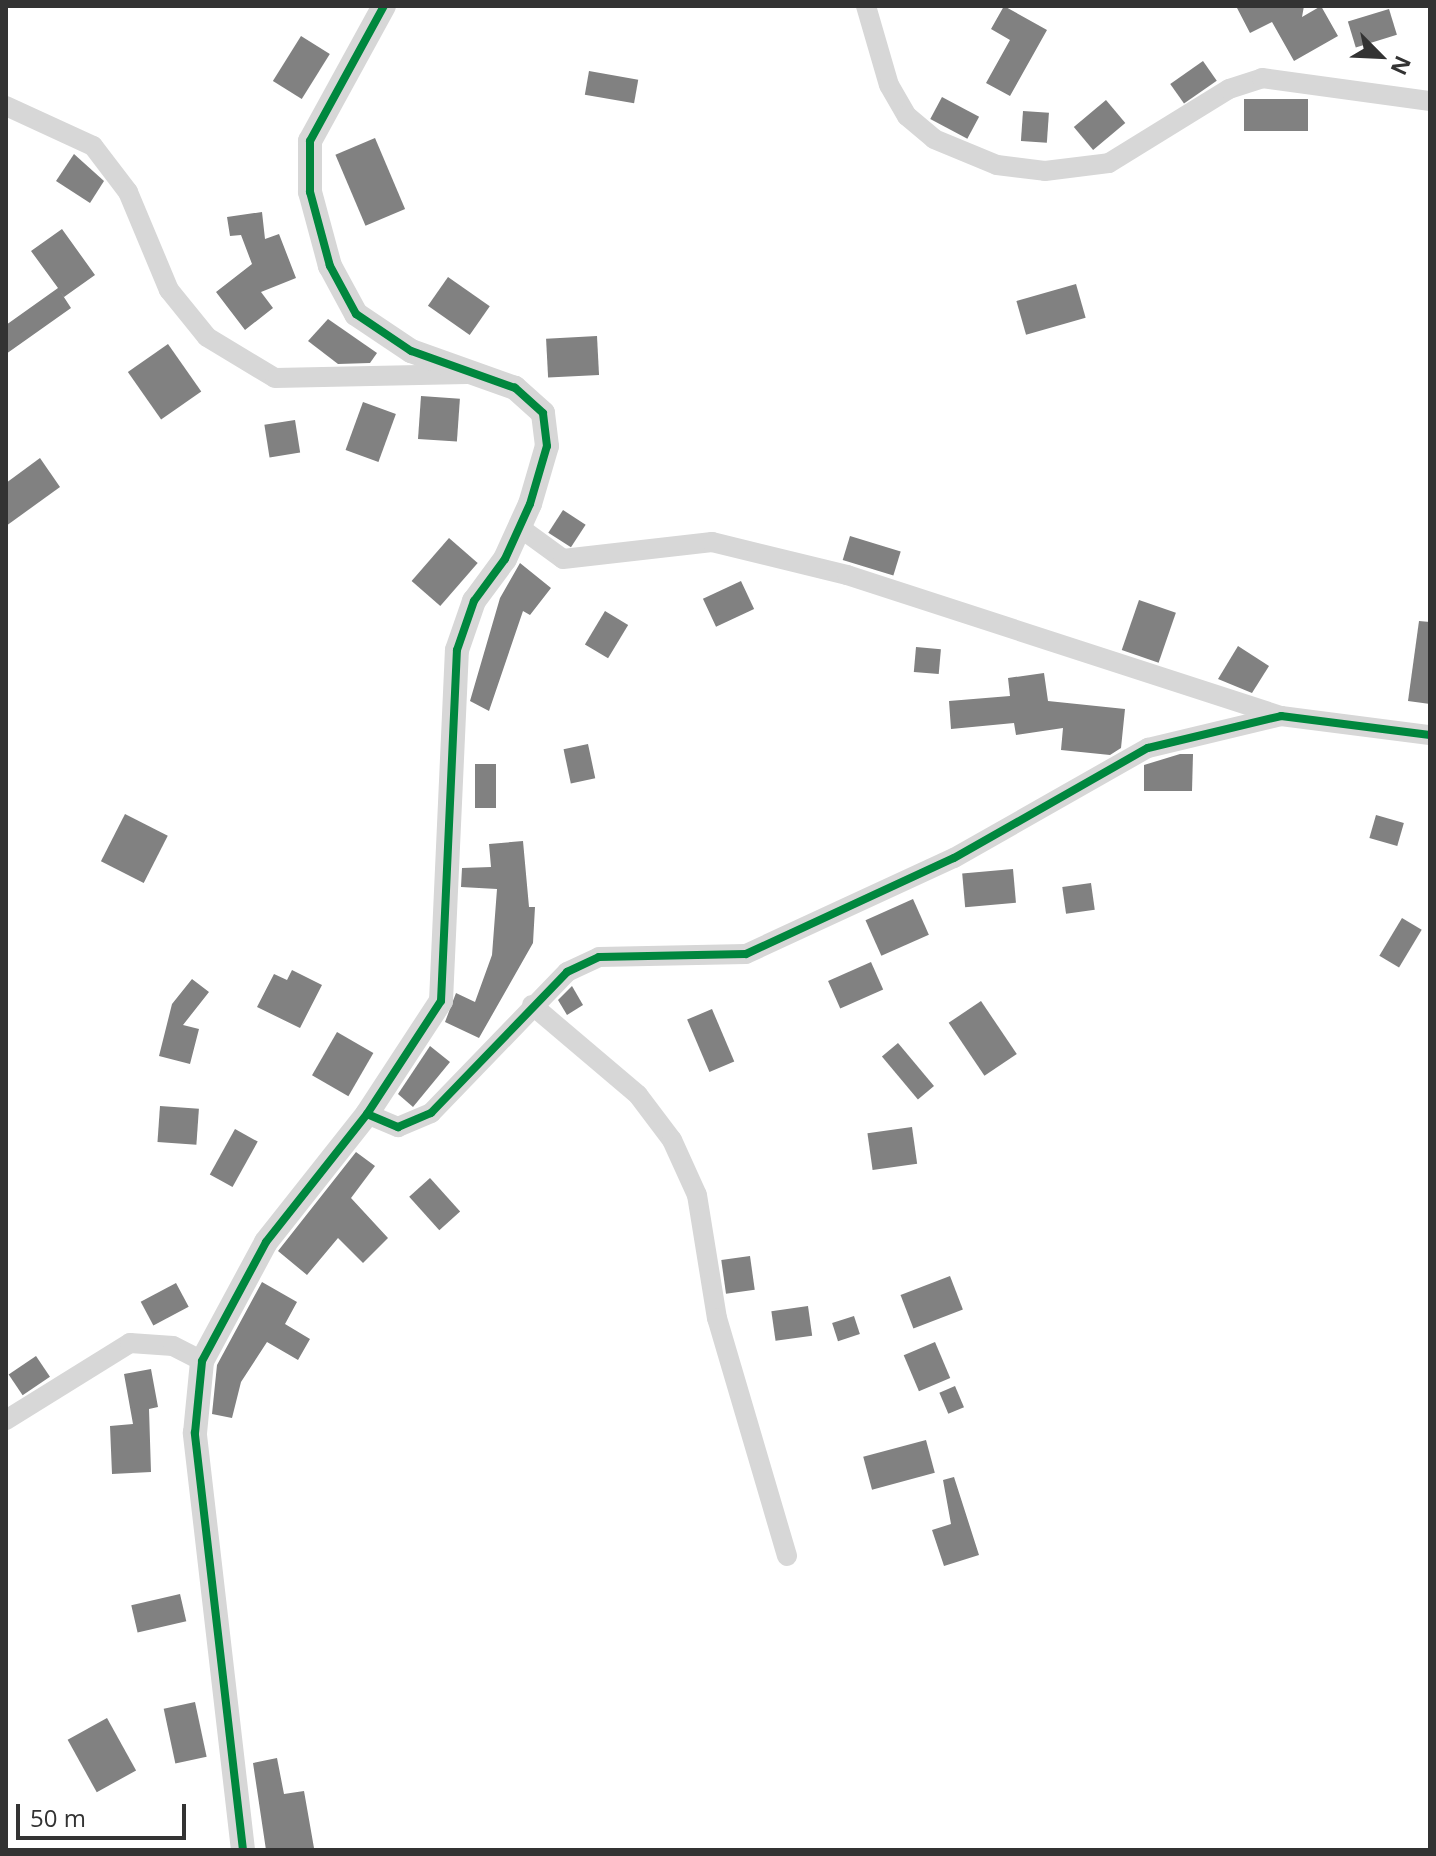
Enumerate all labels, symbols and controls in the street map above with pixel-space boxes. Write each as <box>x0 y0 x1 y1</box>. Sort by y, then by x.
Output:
north arrow <box>1340 16 1420 96</box>
text: N <box>1385 51 1419 80</box>
scale bar <box>20 1788 190 1838</box>
text: 50 m <box>30 1801 86 1834</box>

